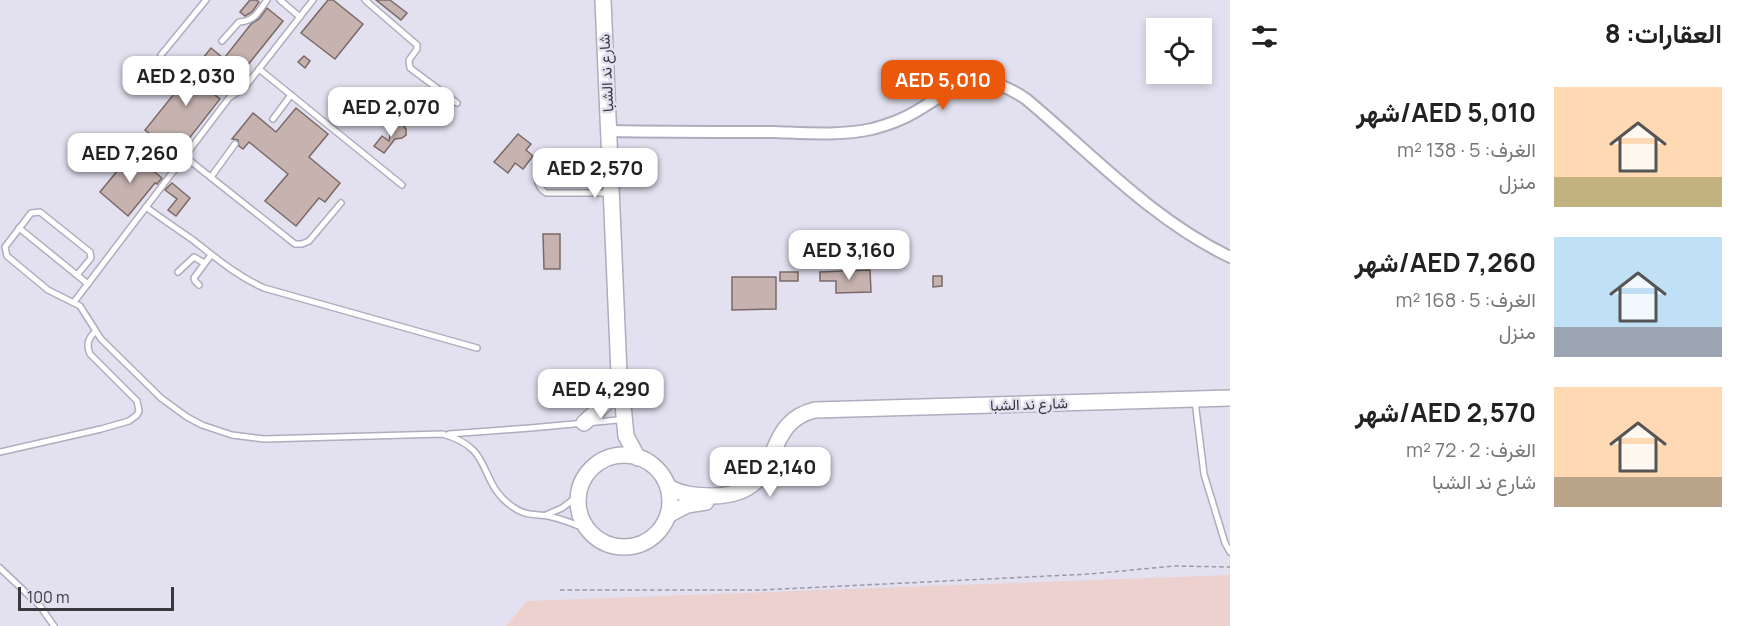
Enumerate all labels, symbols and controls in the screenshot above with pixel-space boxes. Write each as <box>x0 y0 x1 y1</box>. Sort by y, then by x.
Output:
text: العقارات: 8 <box>1605 15 1722 51</box>
map controls <box>1146 18 1212 84</box>
button: locate <box>1146 18 1212 84</box>
icon: filters <box>1248 20 1281 53</box>
street label: شارع ند الشبا <box>593 33 620 113</box>
pin: AED 2,030 <box>117 56 255 107</box>
pin: AED 5,010 <box>874 60 1012 111</box>
text: AED 2,030 <box>136 62 236 89</box>
text: AED 5,010 <box>895 66 991 93</box>
pin: AED 2,070 <box>322 87 460 138</box>
text: AED 2,070 <box>342 93 440 120</box>
text: AED 5,010/شهر <box>1356 94 1536 130</box>
icon: home <box>1602 111 1674 183</box>
pin: AED 7,260 <box>61 133 199 184</box>
text: الغرف: 5 · 138 m² <box>1397 136 1536 163</box>
text: AED 7,260 <box>81 139 179 166</box>
pin: AED 2,570 <box>526 148 664 199</box>
text: AED 2,570 <box>547 154 643 181</box>
text: منزل <box>1499 168 1536 195</box>
pin: AED 3,160 <box>780 230 918 281</box>
text: AED 3,160 <box>803 236 895 263</box>
text: AED 7,260/شهر <box>1355 244 1536 280</box>
icon: home <box>1602 261 1674 333</box>
text: الغرف: 5 · 168 m² <box>1396 286 1536 313</box>
text: منزل <box>1499 318 1536 345</box>
pin: AED 4,290 <box>532 369 670 420</box>
text: AED 4,290 <box>552 375 650 402</box>
street label: شارع ند الشبا <box>990 392 1069 417</box>
text: AED 2,570/شهر <box>1355 394 1536 430</box>
icon: home <box>1602 411 1674 483</box>
text: الغرف: 2 · 72 m² <box>1406 436 1536 463</box>
pin: AED 2,140 <box>701 447 839 498</box>
text: AED 2,140 <box>724 453 816 480</box>
text: شارع ند الشبا <box>1432 468 1536 495</box>
scale bar <box>18 584 174 612</box>
text: 100 m <box>27 586 70 608</box>

